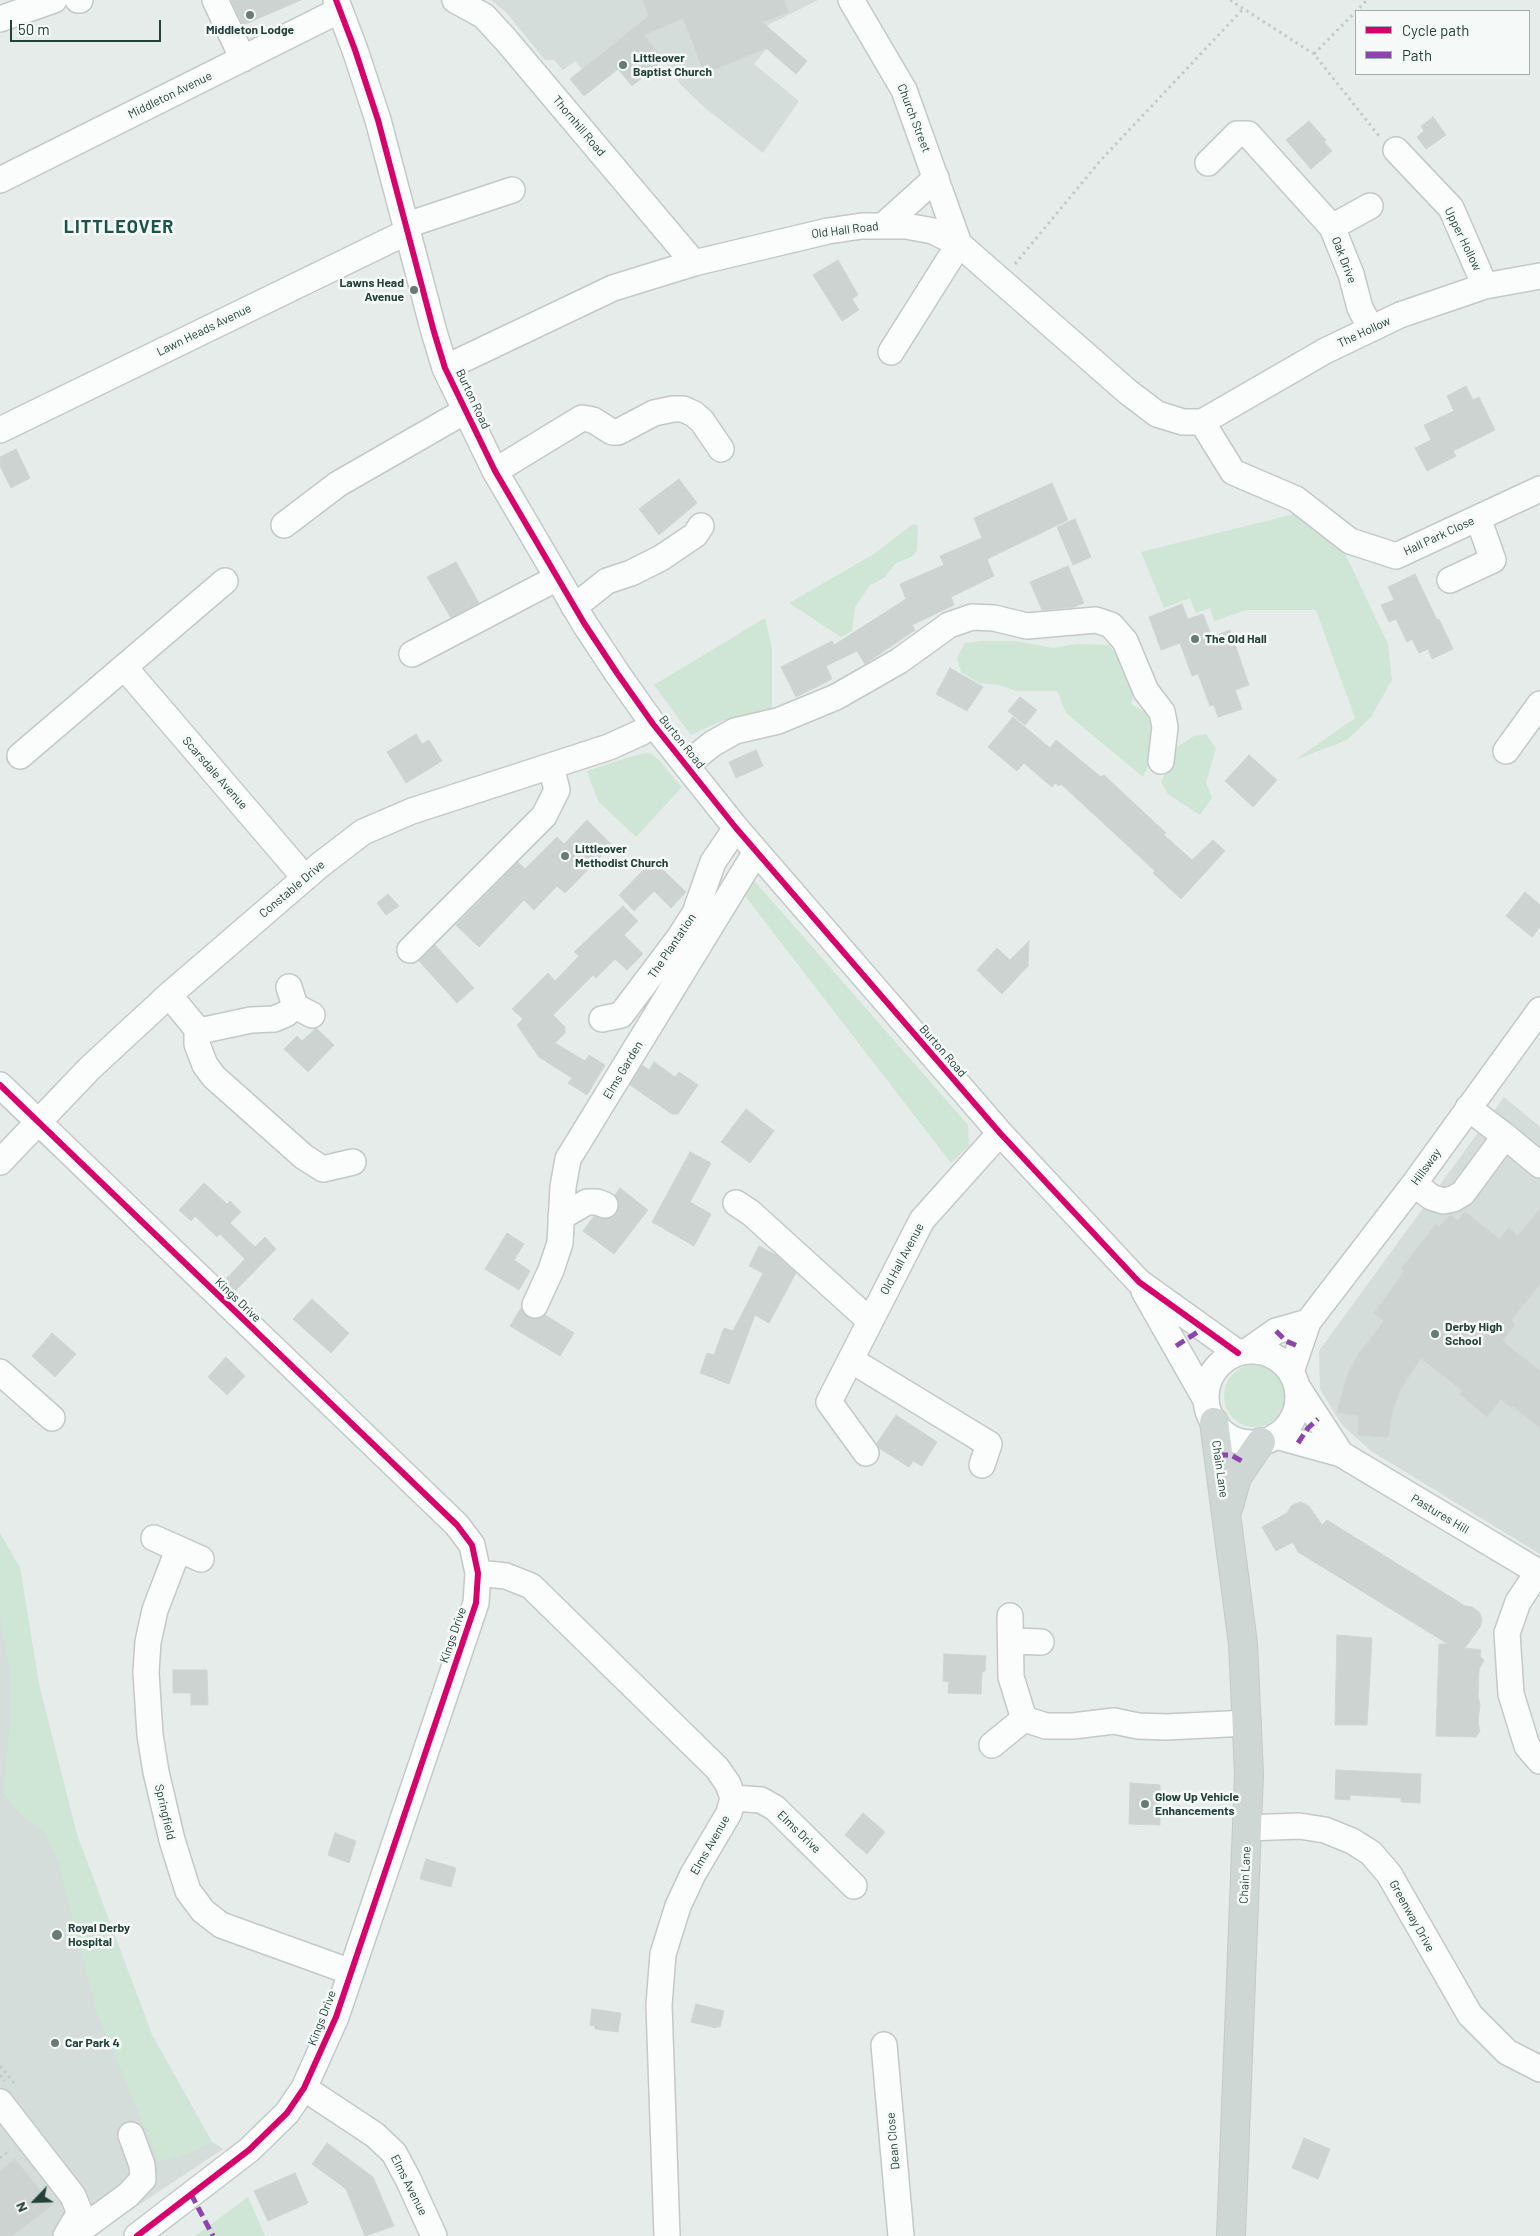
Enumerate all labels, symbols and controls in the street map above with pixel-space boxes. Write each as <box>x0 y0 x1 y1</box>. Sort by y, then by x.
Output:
marker: Middleton Lodge <box>244 9 256 21</box>
scale bar <box>12 10 164 42</box>
legend <box>1355 10 1530 75</box>
text: 50 m <box>18 20 50 38</box>
text: Cycle path <box>1402 21 1469 39</box>
place label: Middleton Lodge <box>206 23 294 37</box>
text: Path <box>1402 46 1432 64</box>
place label: Littleover Baptist Church <box>633 51 712 79</box>
marker: Littleover Baptist Church <box>617 59 629 71</box>
street label: Middleton Avenue <box>126 68 214 122</box>
street label: Church Street <box>894 82 934 154</box>
street label: Thornhill Road <box>550 93 608 159</box>
street label: Upper Hollow <box>1441 205 1485 273</box>
district label: LITTLEOVER <box>63 216 175 238</box>
street label: Old Hall Road <box>811 219 879 241</box>
street label: Oak Drive <box>1329 235 1359 285</box>
place label: Lawns Head Avenue <box>339 276 404 304</box>
marker: Lawns Head Avenue <box>408 284 420 296</box>
street label: Lawn Heads Avenue <box>154 301 254 359</box>
street label: The Hollow <box>1335 313 1393 351</box>
street label: Burton Road <box>453 367 493 431</box>
street label: Hall Park Close <box>1401 513 1477 559</box>
place label: The Old Hall <box>1205 632 1267 646</box>
marker: The Old Hall <box>1189 633 1201 645</box>
street label: Burton Road <box>656 712 708 772</box>
street label: Scarsdale Avenue <box>179 734 251 812</box>
place label: Littleover Methodist Church <box>575 842 668 870</box>
marker: Littleover Methodist Church <box>559 850 571 862</box>
street label: Constable Drive <box>256 857 328 921</box>
street label: The Plantation <box>645 911 699 981</box>
street label: Burton Road <box>916 1022 970 1080</box>
street label: Elms Garden <box>600 1038 646 1102</box>
street label: Hillsway <box>1408 1146 1444 1188</box>
street label: Old Hall Avenue <box>877 1221 927 1297</box>
street label: Kings Drive <box>212 1275 264 1325</box>
place label: Derby High School <box>1445 1320 1502 1348</box>
marker: Derby High School <box>1429 1328 1441 1340</box>
street label: Chain Lane <box>1209 1440 1231 1498</box>
street label: Pastures Hill <box>1408 1491 1472 1537</box>
street label: Kings Drive <box>437 1605 469 1665</box>
street label: Springfield <box>152 1783 178 1841</box>
place label: Glow Up Vehicle Enhancements <box>1155 1790 1239 1818</box>
marker: Glow Up Vehicle Enhancements <box>1139 1798 1151 1810</box>
street label: Elms Drive <box>774 1808 824 1856</box>
street label: Elms Avenue <box>687 1813 733 1877</box>
street label: Chain Lane <box>1236 1846 1254 1904</box>
street label: Greenway Drive <box>1386 1877 1438 1955</box>
place label: Royal Derby Hospital <box>68 1921 130 1949</box>
marker: Royal Derby Hospital <box>50 1928 64 1942</box>
street label: Kings Drive <box>305 1988 339 2048</box>
place label: Car Park 4 <box>65 2036 120 2050</box>
marker: Car Park 4 <box>49 2037 61 2049</box>
street label: Dean Close <box>883 2112 903 2170</box>
street label: Elms Avenue <box>388 2152 430 2218</box>
north arrow <box>10 2176 60 2226</box>
text: N <box>11 2200 30 2215</box>

